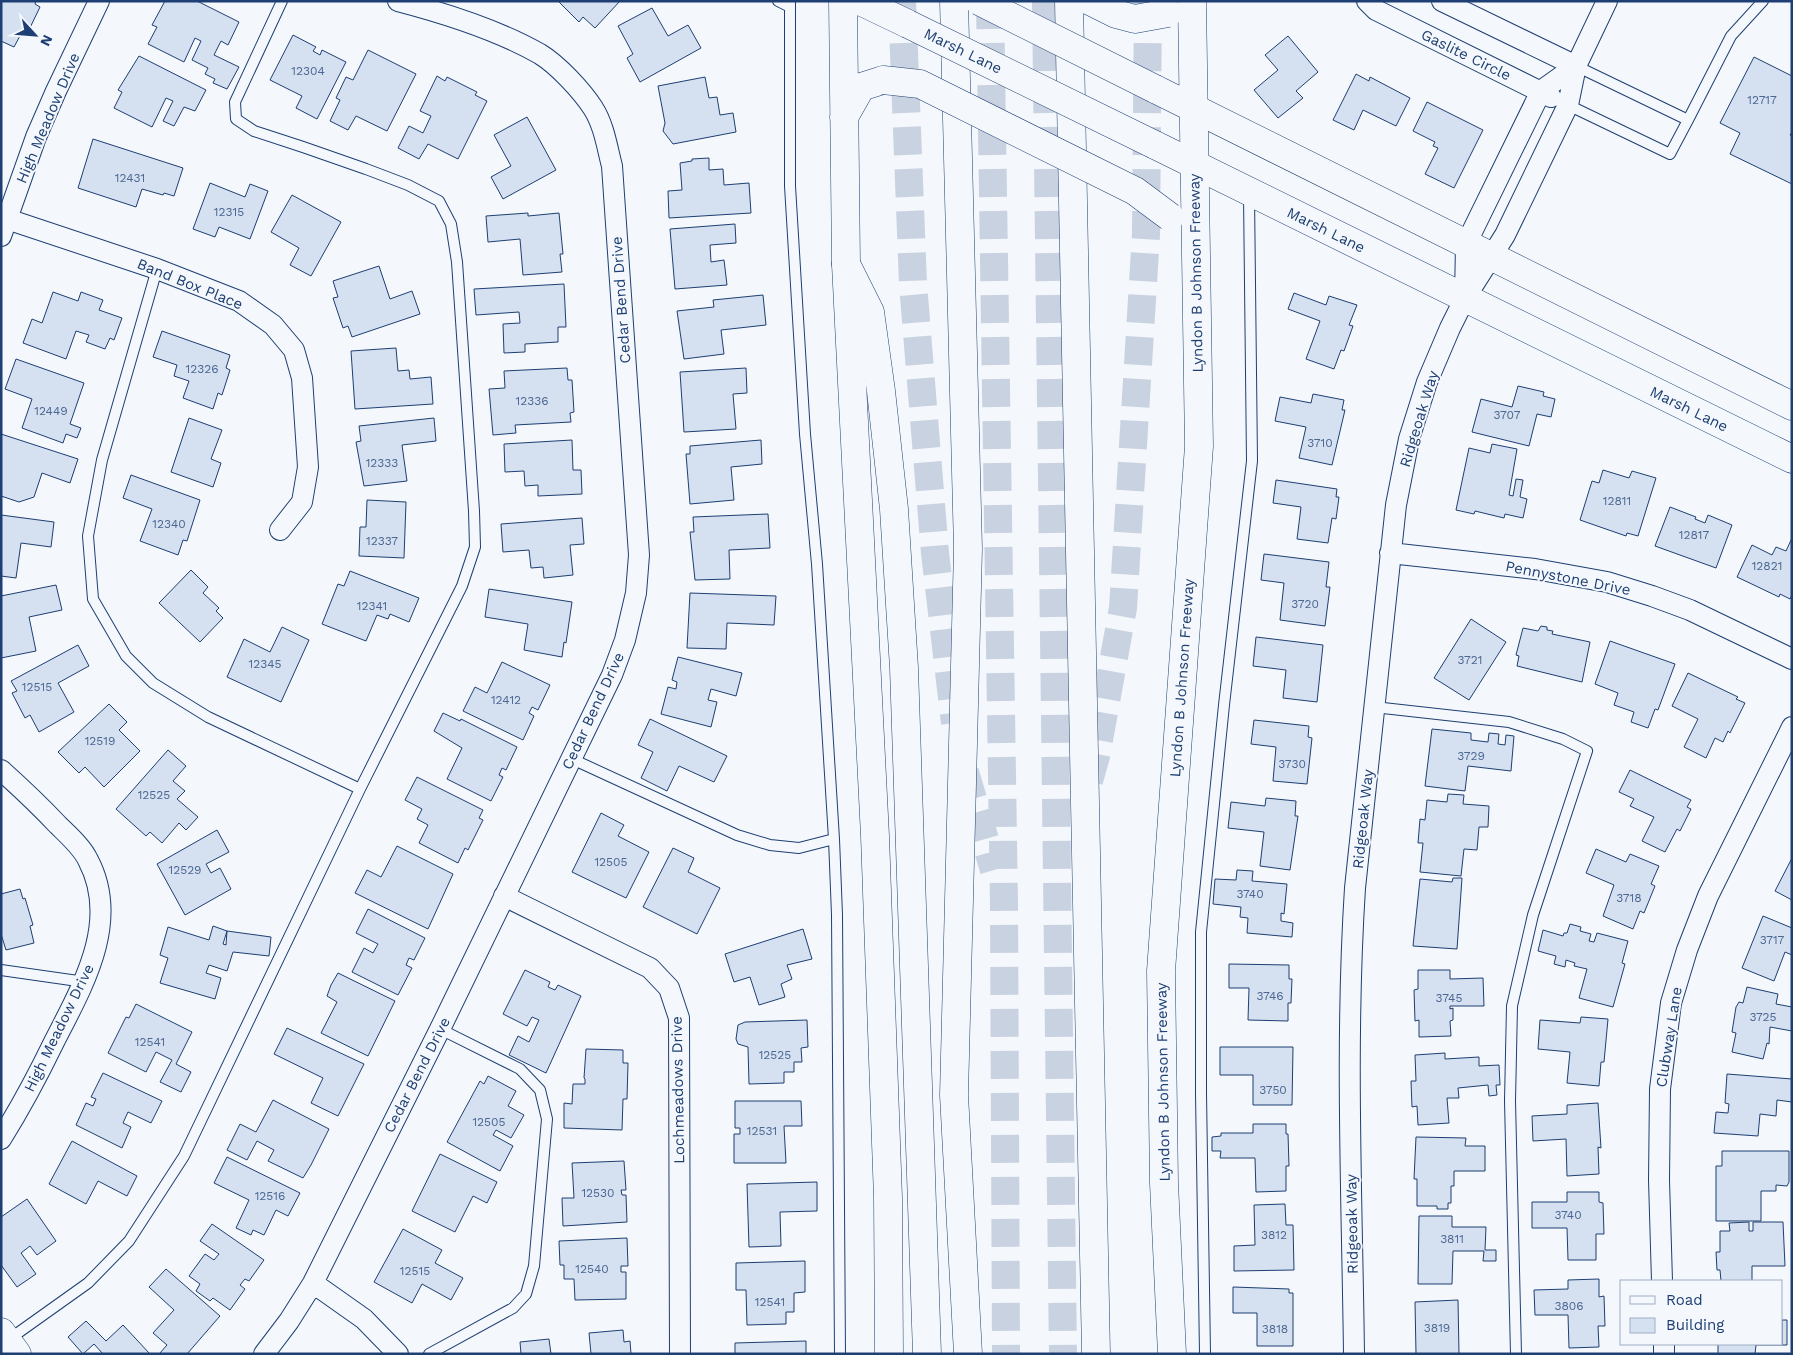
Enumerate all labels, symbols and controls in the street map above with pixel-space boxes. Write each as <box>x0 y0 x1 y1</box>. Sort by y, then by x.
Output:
north arrow <box>10 10 60 60</box>
street label: Marsh Lane <box>921 24 1005 78</box>
street label: Gaslite Circle <box>1418 25 1514 85</box>
text: N <box>37 33 56 49</box>
street label: High Meadow Drive <box>12 50 84 186</box>
house number: 12304 <box>291 64 325 78</box>
house number: 12717 <box>1747 93 1777 107</box>
house number: 12431 <box>115 171 145 185</box>
street label: Lyndon B Johnson Freeway <box>1185 173 1207 373</box>
street label: Marsh Lane <box>1284 203 1368 257</box>
house number: 12315 <box>214 205 244 219</box>
street label: Cedar Bend Drive <box>608 236 634 364</box>
street label: Band Box Place <box>134 255 246 313</box>
house number: 12326 <box>186 362 218 376</box>
street label: Ridgeoak Way <box>1396 368 1442 469</box>
street label: Marsh Lane <box>1647 382 1731 436</box>
house number: 12336 <box>516 394 548 408</box>
house number: 12449 <box>34 404 68 418</box>
house number: 3707 <box>1494 408 1521 422</box>
house number: 3710 <box>1307 436 1333 450</box>
house number: 12333 <box>366 456 398 470</box>
house number: 12811 <box>1603 494 1631 508</box>
house number: 12340 <box>152 517 186 531</box>
house number: 12817 <box>1679 528 1710 542</box>
house number: 12337 <box>366 534 398 548</box>
street label: Pennystone Drive <box>1504 557 1632 599</box>
house number: 12821 <box>1752 559 1782 573</box>
street label: Lyndon B Johnson Freeway <box>1166 578 1198 778</box>
house number: 3720 <box>1291 597 1319 611</box>
house number: 12341 <box>357 599 387 613</box>
street label: Cedar Bend Drive <box>558 650 628 772</box>
house number: 3721 <box>1458 653 1482 667</box>
house number: 12345 <box>249 657 282 671</box>
house number: 12515 <box>22 680 52 694</box>
house number: 12412 <box>491 693 521 707</box>
house number: 12519 <box>85 734 115 748</box>
house number: 3729 <box>1457 749 1485 763</box>
house number: 3730 <box>1278 757 1306 771</box>
street label: Ridgeoak Way <box>1349 768 1377 870</box>
house number: 12525 <box>138 788 170 802</box>
house number: 12505 <box>594 855 628 869</box>
house number: 12529 <box>168 863 202 877</box>
house number: 3740 <box>1236 887 1264 901</box>
house number: 3718 <box>1616 891 1642 905</box>
house number: 3717 <box>1760 933 1785 947</box>
street label: High Meadow Drive <box>20 961 98 1095</box>
street label: Lyndon B Johnson Freeway <box>1152 982 1174 1182</box>
street label: Clubway Lane <box>1652 985 1686 1089</box>
house number: 3746 <box>1256 989 1284 1003</box>
house number: 3745 <box>1436 991 1462 1005</box>
house number: 3725 <box>1749 1010 1777 1024</box>
street label: Cedar Bend Drive <box>380 1014 454 1136</box>
street label: Lochmeadows Drive <box>668 1016 688 1164</box>
house number: 12541 <box>135 1035 165 1049</box>
house number: 12525 <box>759 1048 791 1062</box>
house number: 3750 <box>1259 1083 1287 1097</box>
house number: 12505 <box>472 1115 506 1129</box>
house number: 12531 <box>747 1124 777 1138</box>
street label: Ridgeoak Way <box>1342 1174 1362 1274</box>
house number: 12530 <box>581 1186 615 1200</box>
house number: 12516 <box>255 1189 285 1203</box>
house number: 3740 <box>1554 1208 1582 1222</box>
house number: 3812 <box>1261 1228 1287 1242</box>
house number: 3811 <box>1440 1232 1464 1246</box>
house number: 12540 <box>575 1262 609 1276</box>
house number: 12515 <box>400 1264 430 1278</box>
legend <box>1620 1280 1783 1345</box>
text: Road <box>1666 1291 1703 1309</box>
house number: 12541 <box>755 1295 785 1309</box>
house number: 3806 <box>1554 1299 1584 1313</box>
text: Building <box>1666 1316 1724 1334</box>
house number: 3819 <box>1424 1321 1450 1335</box>
house number: 3818 <box>1262 1322 1288 1336</box>

